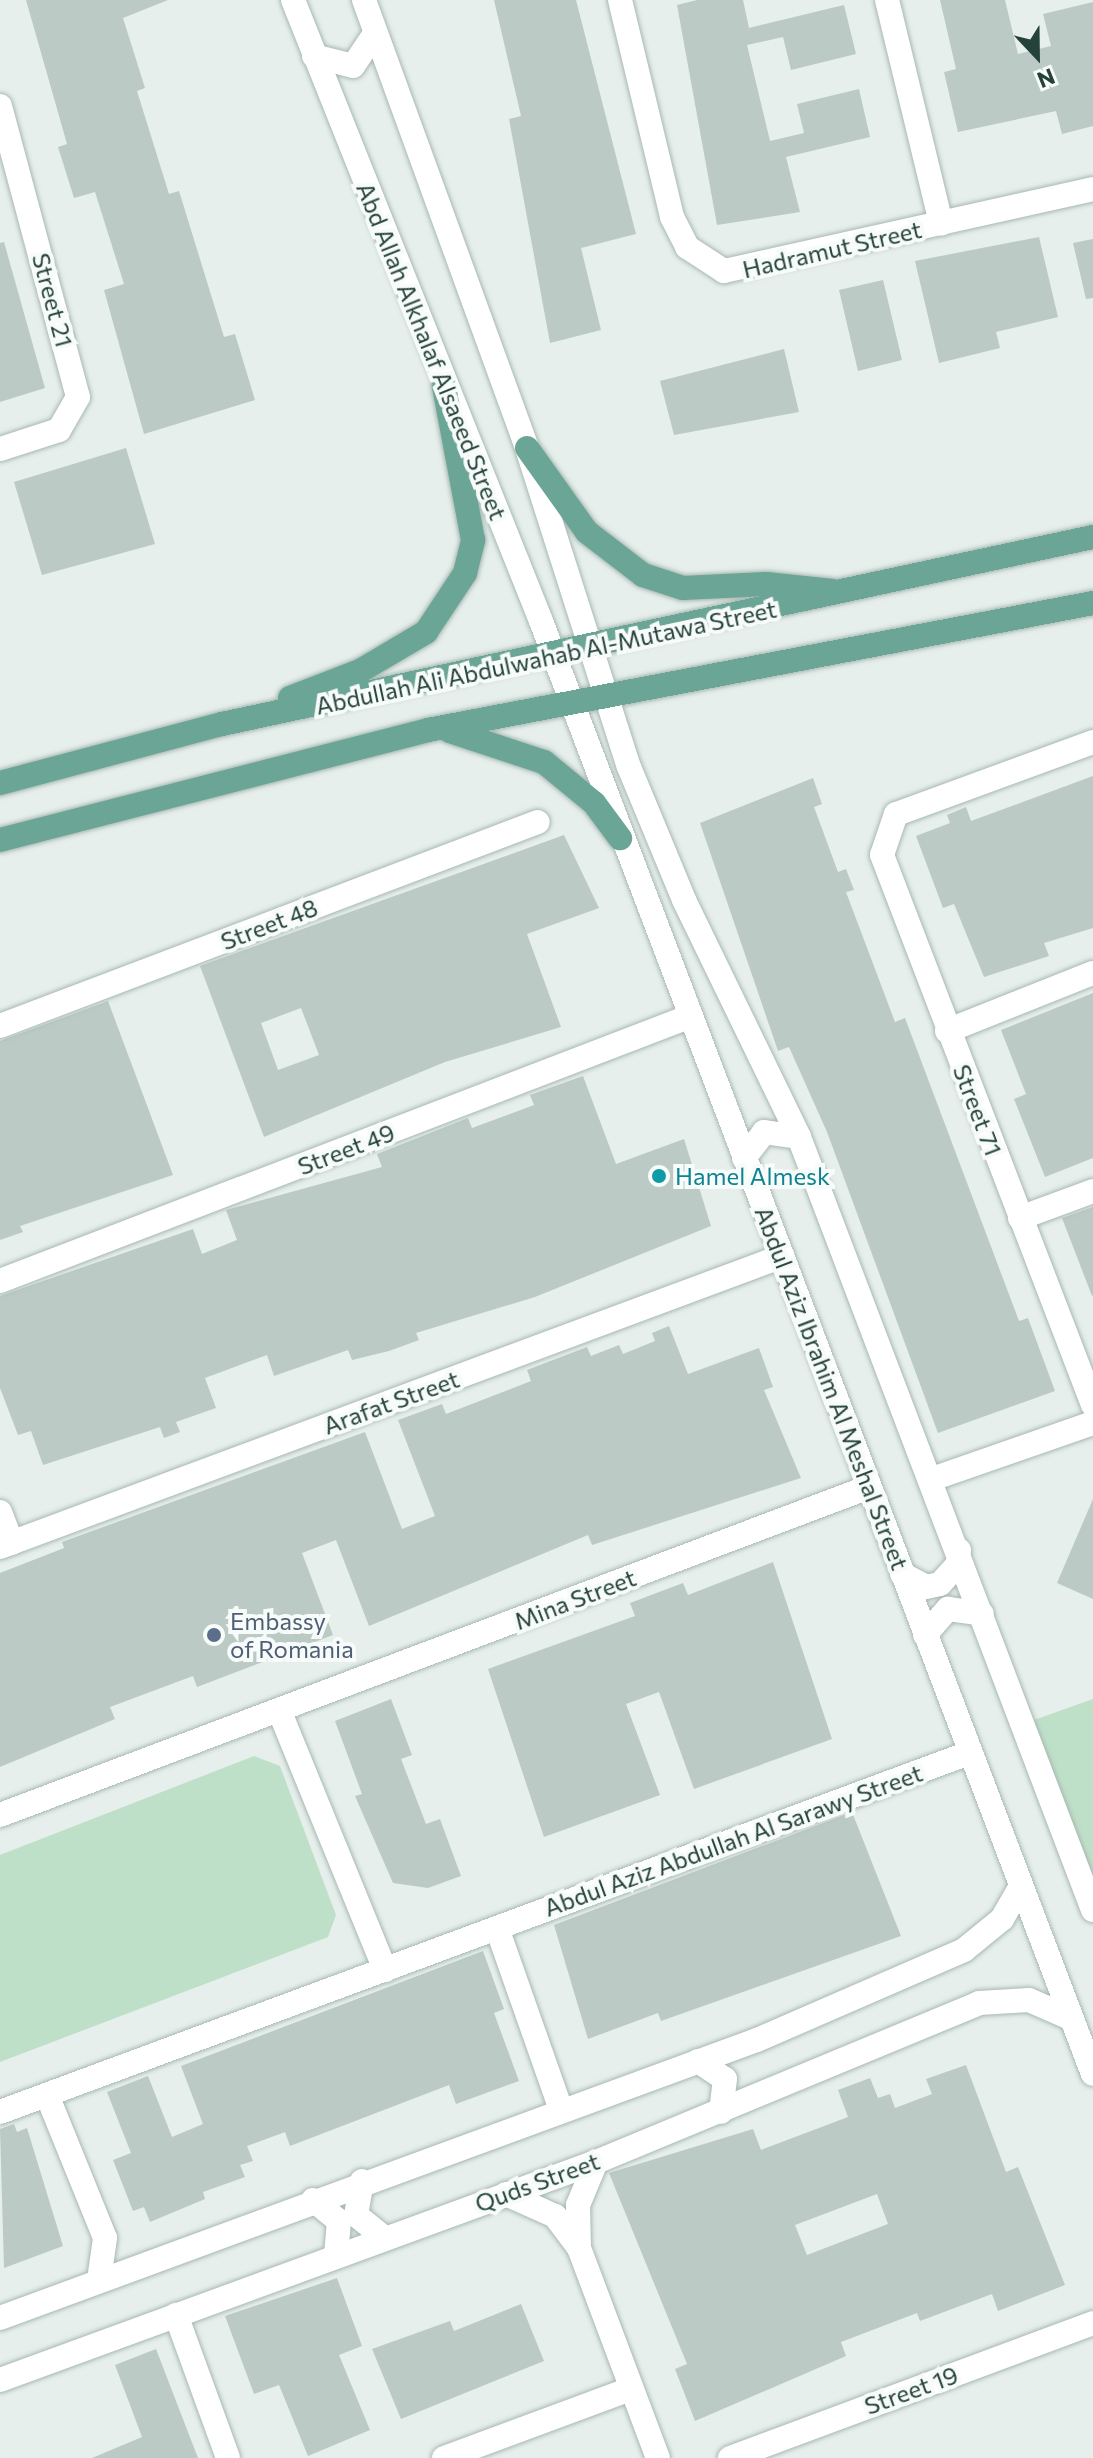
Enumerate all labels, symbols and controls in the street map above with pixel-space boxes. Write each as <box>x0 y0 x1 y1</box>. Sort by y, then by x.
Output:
north arrow <box>997 16 1077 96</box>
text: N <box>1033 63 1059 94</box>
street label: Abd Allah Alkhalaf Alsaeed Street <box>351 178 513 524</box>
street label: Hadramut Street <box>740 214 924 284</box>
street label: Street 21 <box>27 250 79 350</box>
street label: Abdullah Ali Abdulwahab Al-Mutawa Street <box>313 594 779 720</box>
street label: Street 48 <box>217 892 321 956</box>
street label: Street 71 <box>947 1060 1009 1160</box>
street label: Street 49 <box>294 1117 398 1181</box>
place label: Hamel Almesk <box>675 1162 830 1190</box>
marker: Hamel Almesk <box>650 1167 668 1185</box>
street label: Abdul Aziz Ibrahim Al Meshal Street <box>749 1202 915 1574</box>
street label: Arafat Street <box>319 1364 463 1440</box>
street label: Mina Street <box>510 1563 640 1635</box>
place label: Embassy of Romania <box>230 1607 354 1663</box>
marker: Embassy of Romania <box>205 1626 223 1644</box>
street label: Abdul Aziz Abdullah Al Sarawy Street <box>540 1758 926 1922</box>
street label: Quds Street <box>471 2146 603 2218</box>
street label: Street 19 <box>860 2360 962 2420</box>

